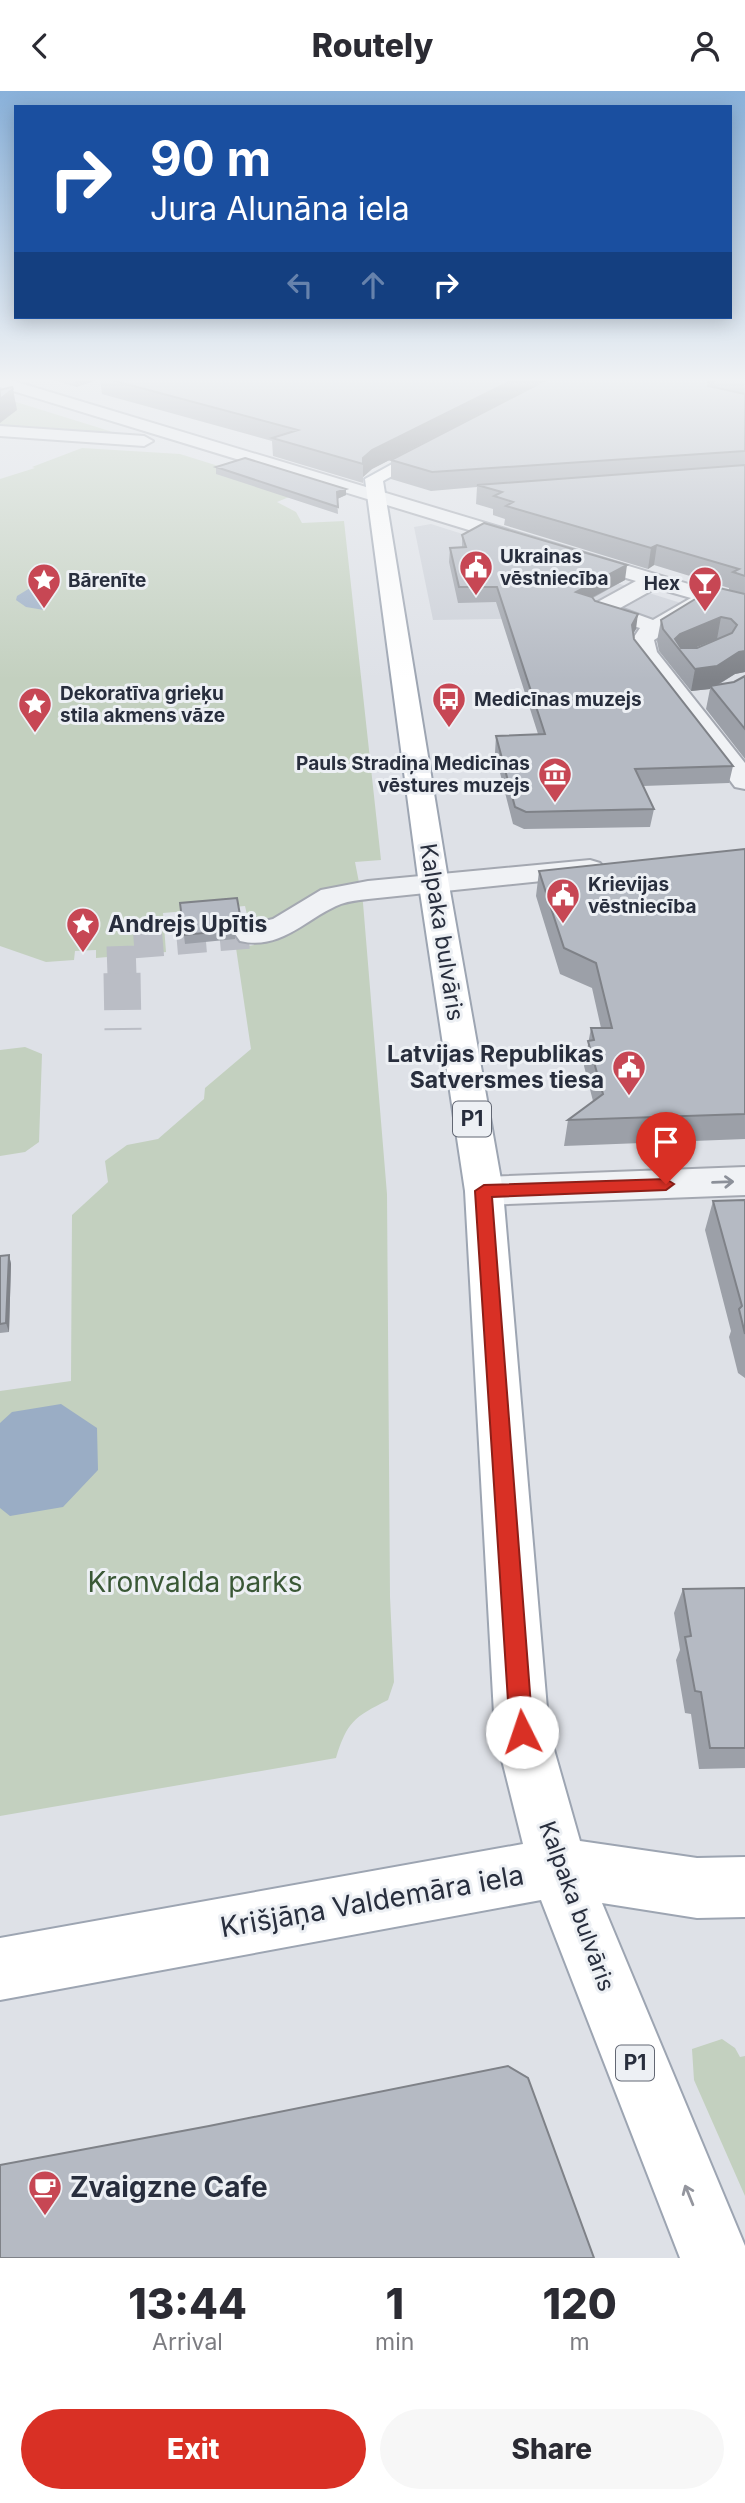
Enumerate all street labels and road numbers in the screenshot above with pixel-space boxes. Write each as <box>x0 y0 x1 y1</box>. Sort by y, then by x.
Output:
street label: Kalpaka bulvāris <box>414 841 470 1023</box>
road number: P1 <box>453 1101 491 1137</box>
street label: Kalpaka bulvāris <box>533 1817 621 1995</box>
street label: Krišjāņa Valdemāra iela <box>217 1858 527 1944</box>
road number: P1 <box>616 2045 654 2081</box>

